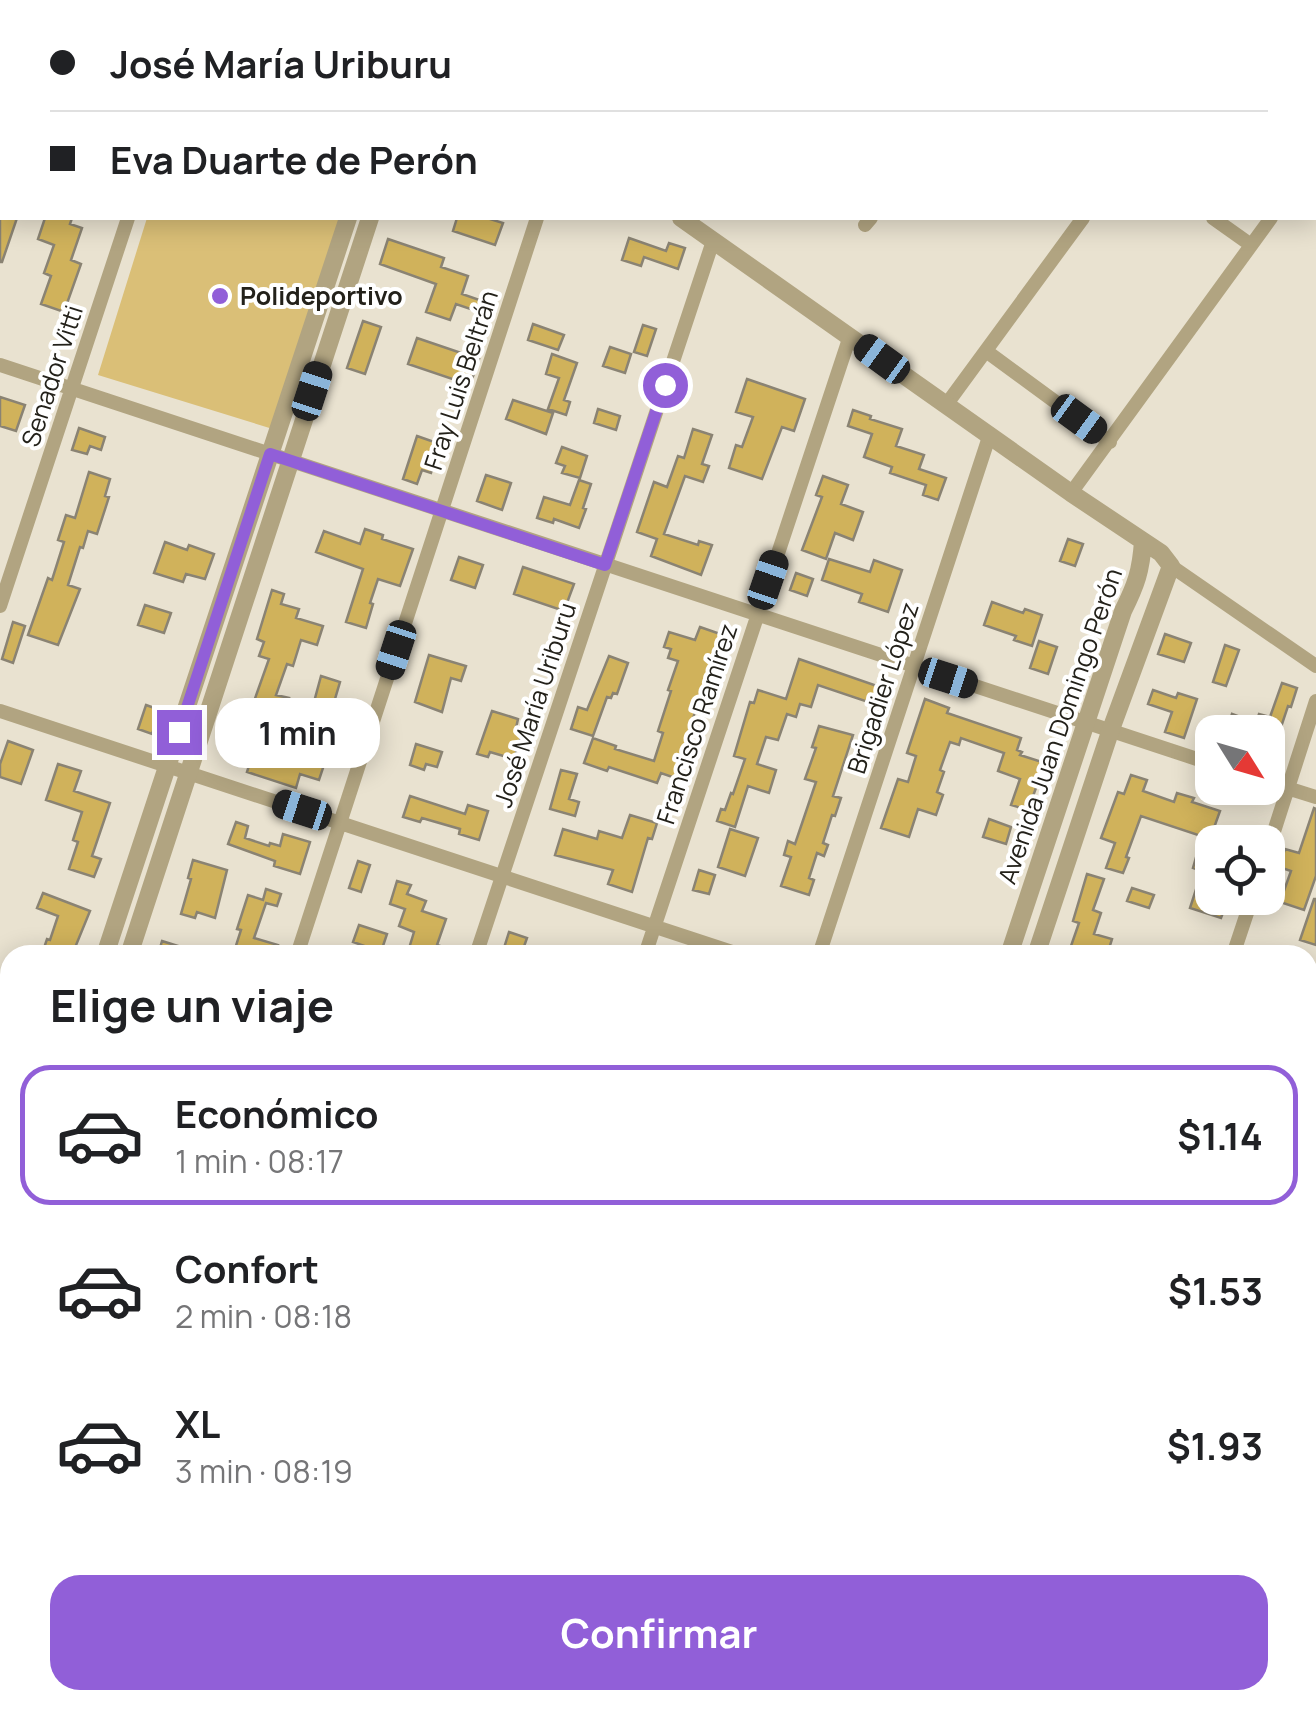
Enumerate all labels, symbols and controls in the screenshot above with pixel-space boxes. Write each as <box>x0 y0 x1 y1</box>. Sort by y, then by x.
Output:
text: José María Uriburu <box>110 37 452 89</box>
text: Eva Duarte de Perón <box>110 133 478 185</box>
place label: Polideportivo <box>240 278 403 313</box>
marker: Polideportivo <box>209 285 231 307</box>
street label: Fray Luis Beltrán <box>415 285 506 474</box>
street label: Senador Vitti <box>12 301 91 451</box>
car <box>849 329 915 389</box>
car <box>288 358 336 424</box>
route start <box>643 363 688 408</box>
car <box>1046 389 1112 449</box>
car <box>744 547 792 613</box>
street label: Avenida Juan Domingo Perón <box>989 563 1130 888</box>
street label: José María Uriburu <box>485 598 584 812</box>
street label: Brigadier López <box>838 598 927 778</box>
car <box>372 617 420 683</box>
street label: Francisco Ramírez <box>648 619 745 829</box>
car <box>915 654 981 702</box>
callout: 1 min <box>214 697 379 767</box>
route end <box>157 710 202 755</box>
text: 1 min <box>258 711 337 755</box>
north arrow <box>1195 715 1285 805</box>
map controls <box>1195 715 1285 915</box>
car <box>269 786 335 834</box>
button: locate <box>1195 825 1285 915</box>
text: Elige un viaje <box>50 974 334 1036</box>
text: Económico <box>175 1087 379 1139</box>
icon: car <box>55 1090 145 1180</box>
text: $1.14 <box>1177 1109 1263 1161</box>
text: 1 min · 08:17 <box>175 1139 344 1183</box>
text: Confort <box>175 1242 319 1294</box>
icon: car <box>55 1245 145 1335</box>
text: $1.53 <box>1168 1264 1263 1316</box>
text: 2 min · 08:18 <box>175 1294 352 1338</box>
text: XL <box>175 1397 220 1449</box>
icon: car <box>55 1400 145 1490</box>
text: $1.93 <box>1167 1419 1263 1471</box>
text: 3 min · 08:19 <box>175 1449 353 1493</box>
button: Confirmar <box>50 1575 1268 1690</box>

